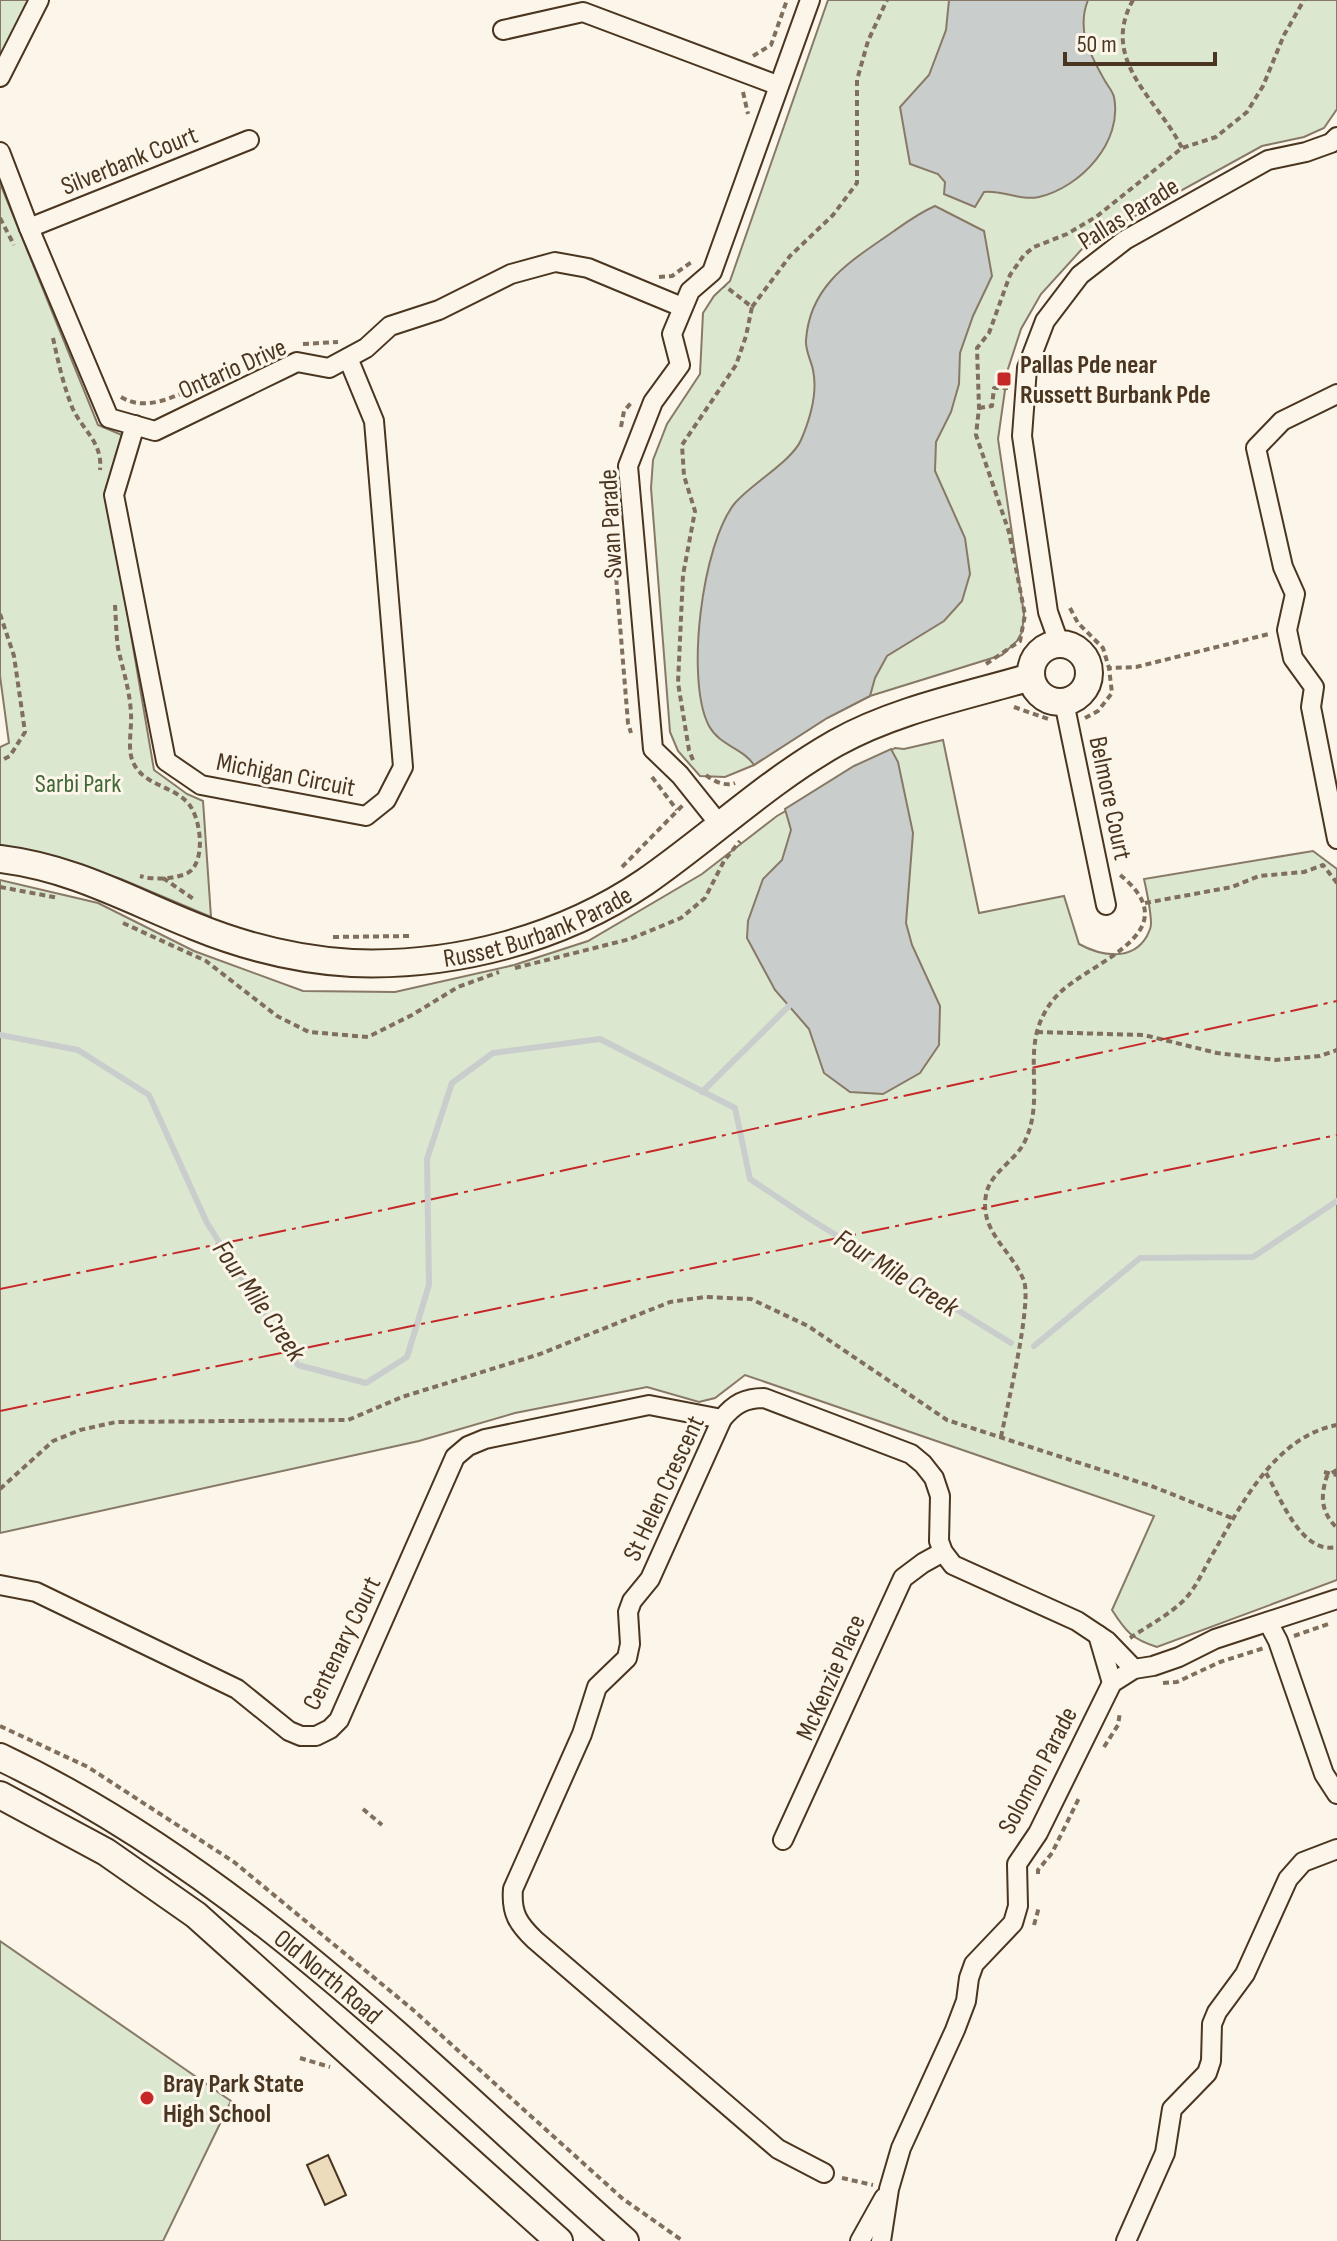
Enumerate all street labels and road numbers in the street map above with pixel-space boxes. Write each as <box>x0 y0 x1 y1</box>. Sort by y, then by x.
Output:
street label: Silverbank Court <box>57 120 202 203</box>
street label: Pallas Parade <box>1073 171 1185 257</box>
street label: Ontario Drive <box>174 332 291 407</box>
street label: Swan Parade <box>593 468 630 579</box>
street label: Belmore Court <box>1081 734 1138 863</box>
street label: Michigan Circuit <box>214 747 358 804</box>
street label: Russet Burbank Parade <box>441 880 638 975</box>
street label: St Helen Crescent <box>617 1411 712 1566</box>
street label: Centenary Court <box>297 1572 388 1716</box>
street label: McKenzie Place <box>790 1610 873 1745</box>
street label: Solomon Parade <box>992 1702 1085 1839</box>
street label: Old North Road <box>267 1924 388 2031</box>

